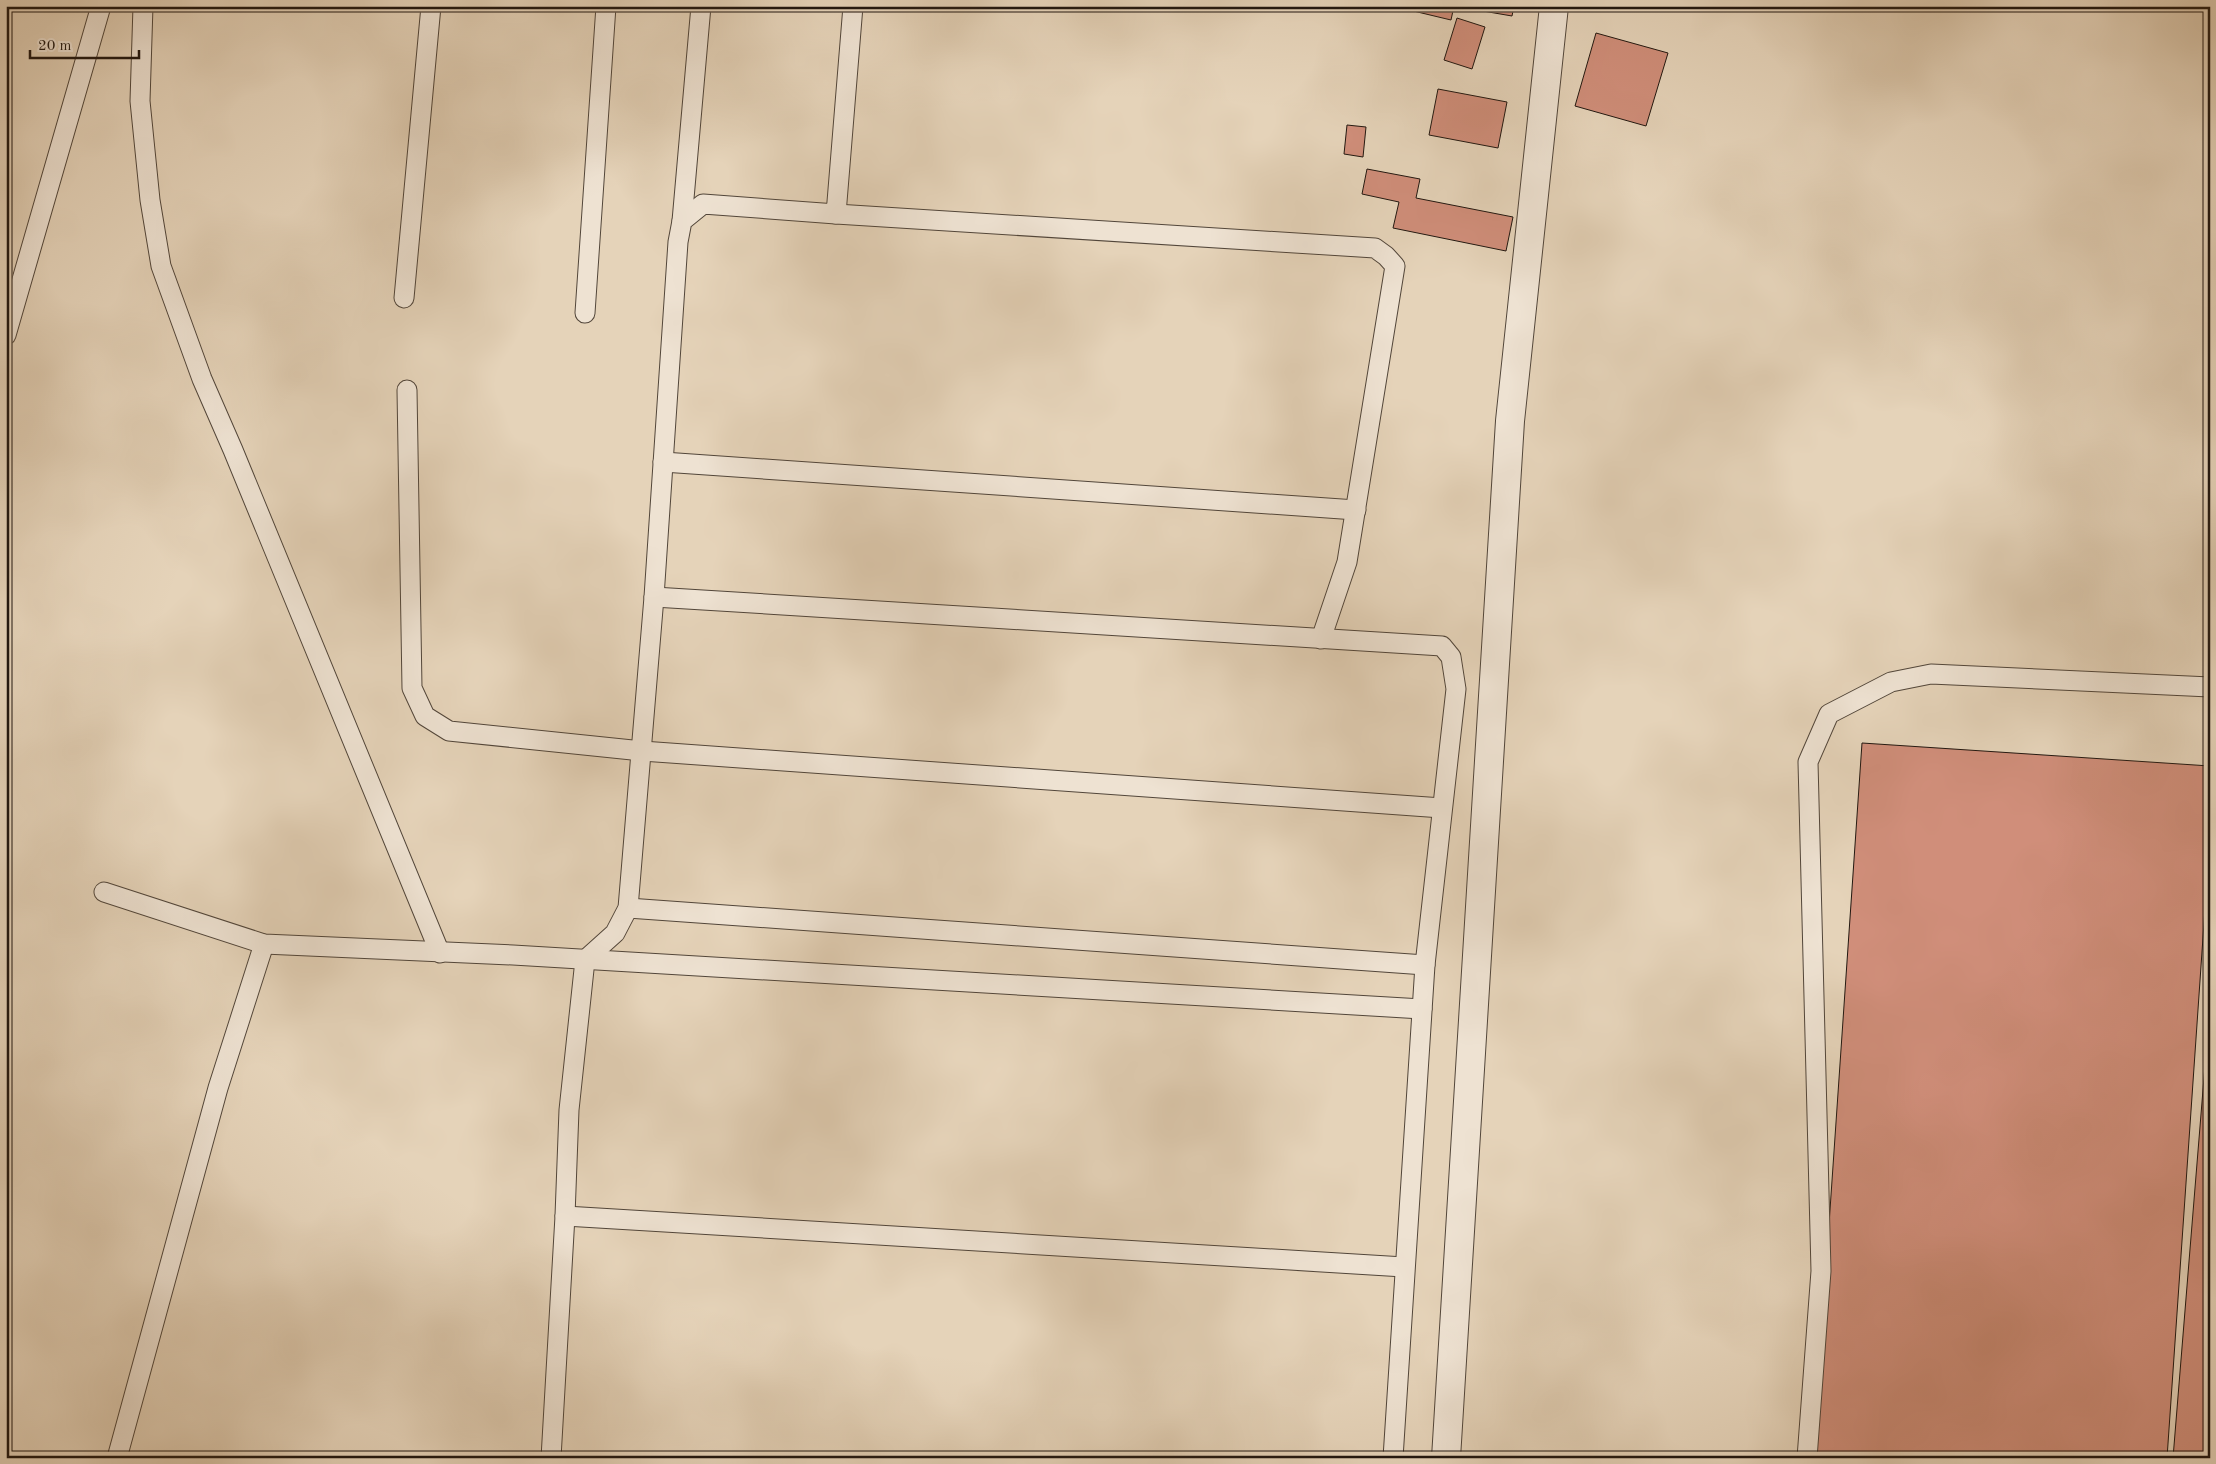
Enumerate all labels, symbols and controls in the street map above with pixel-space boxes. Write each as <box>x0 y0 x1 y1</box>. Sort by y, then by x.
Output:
scale bar <box>30 28 139 60</box>
text: 20 m <box>38 39 72 54</box>

